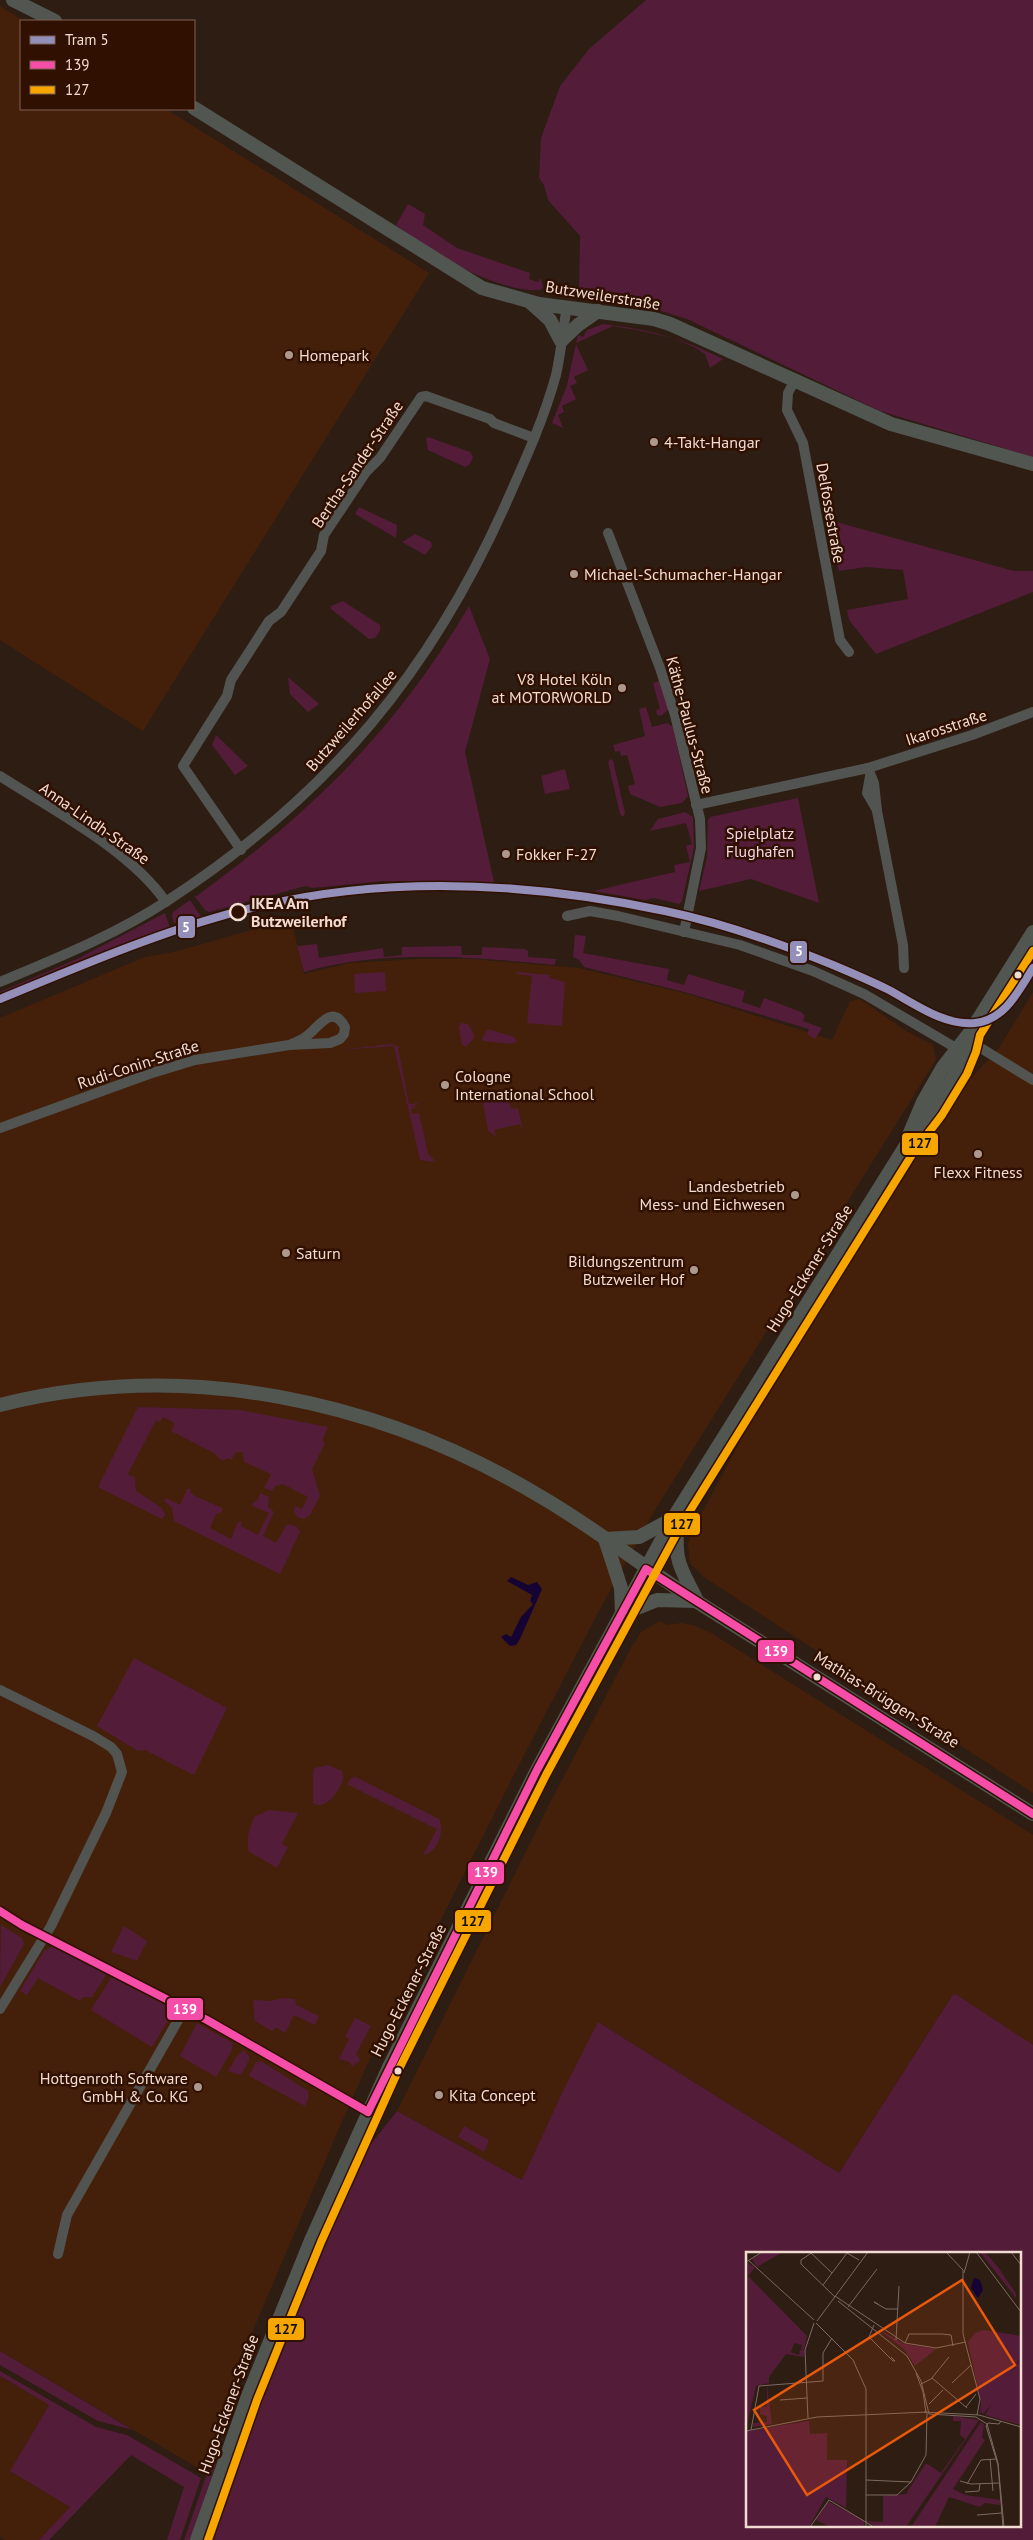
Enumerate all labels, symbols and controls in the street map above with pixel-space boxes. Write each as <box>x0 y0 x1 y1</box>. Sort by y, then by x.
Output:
legend <box>20 20 195 110</box>
text: Tram 5 <box>65 30 109 49</box>
text: 139 <box>65 55 90 74</box>
text: 127 <box>65 80 90 99</box>
street label: Butzweilerstraße <box>544 276 662 314</box>
place label: Homepark <box>299 345 369 365</box>
marker: Homepark <box>283 349 295 361</box>
street label: Bertha-Sander-Straße <box>307 397 407 531</box>
place label: 4-Takt-Hangar <box>664 432 761 452</box>
marker: 4-Takt-Hangar <box>648 436 660 448</box>
street label: Delfossestraße <box>812 461 850 565</box>
place label: Michael-Schumacher-Hangar <box>584 564 783 584</box>
marker: Michael-Schumacher-Hangar <box>568 568 580 580</box>
street label: Käthe-Paulus-Straße <box>662 654 718 796</box>
street label: Butzweilerhofallee <box>301 665 401 775</box>
place label: V8 Hotel Köln at MOTORWORLD <box>491 669 612 707</box>
marker: V8 Hotel Köln at MOTORWORLD <box>616 682 628 694</box>
street label: Ikarosstraße <box>903 704 989 750</box>
street label: Anna-Lindh-Straße <box>36 778 154 868</box>
park label: Spielplatz Flughafen <box>726 823 794 861</box>
place label: Fokker F-27 <box>516 844 597 864</box>
marker: Fokker F-27 <box>500 848 512 860</box>
place label: IKEA Am Butzweilerhof <box>251 893 347 931</box>
marker: IKEA Am Butzweilerhof <box>229 903 247 921</box>
line badge: 5 <box>177 915 196 939</box>
text: 5 <box>182 918 190 936</box>
line badge: 5 <box>789 940 808 964</box>
text: 5 <box>795 942 803 960</box>
unlabelled marker <box>1013 970 1023 980</box>
street label: Rudi-Conin-Straße <box>75 1035 201 1093</box>
place label: Cologne International School <box>455 1066 594 1104</box>
marker: Cologne International School <box>439 1079 451 1091</box>
line badge: 127 <box>901 1132 939 1156</box>
text: 127 <box>908 1134 932 1152</box>
marker: Flexx Fitness <box>972 1148 984 1160</box>
place label: Flexx Fitness <box>933 1162 1023 1182</box>
place label: Landesbetrieb Mess- und Eichwesen <box>640 1176 785 1214</box>
marker: Landesbetrieb Mess- und Eichwesen <box>789 1189 801 1201</box>
street label: Hugo-Eckener-Straße <box>762 1201 856 1335</box>
place label: Saturn <box>296 1243 341 1263</box>
marker: Saturn <box>280 1247 292 1259</box>
place label: Bildungszentrum Butzweiler Hof <box>568 1251 685 1289</box>
marker: Bildungszentrum Butzweiler Hof <box>688 1264 700 1276</box>
line badge: 127 <box>663 1512 701 1536</box>
text: 127 <box>670 1515 694 1533</box>
line badge: 139 <box>757 1639 795 1663</box>
text: 139 <box>764 1642 788 1660</box>
street label: Mathias-Brüggen-Straße <box>811 1646 963 1752</box>
unlabelled marker <box>812 1672 822 1682</box>
line badge: 139 <box>467 1861 505 1885</box>
text: 139 <box>474 1863 498 1881</box>
line badge: 127 <box>454 1909 492 1933</box>
text: 127 <box>461 1912 485 1930</box>
street label: Hugo-Eckener-Straße <box>366 1920 450 2060</box>
line badge: 139 <box>166 1997 204 2021</box>
text: 139 <box>173 2000 197 2018</box>
unlabelled marker <box>393 2066 403 2076</box>
place label: Hottgenroth Software GmbH & Co. KG <box>40 2068 188 2106</box>
marker: Hottgenroth Software GmbH & Co. KG <box>192 2081 204 2093</box>
place label: Kita Concept <box>449 2085 536 2105</box>
marker: Kita Concept <box>433 2089 445 2101</box>
inset map <box>746 2252 1020 2528</box>
line badge: 127 <box>267 2317 305 2341</box>
text: 127 <box>274 2320 298 2338</box>
street label: Hugo-Eckener-Straße <box>194 2332 262 2476</box>

